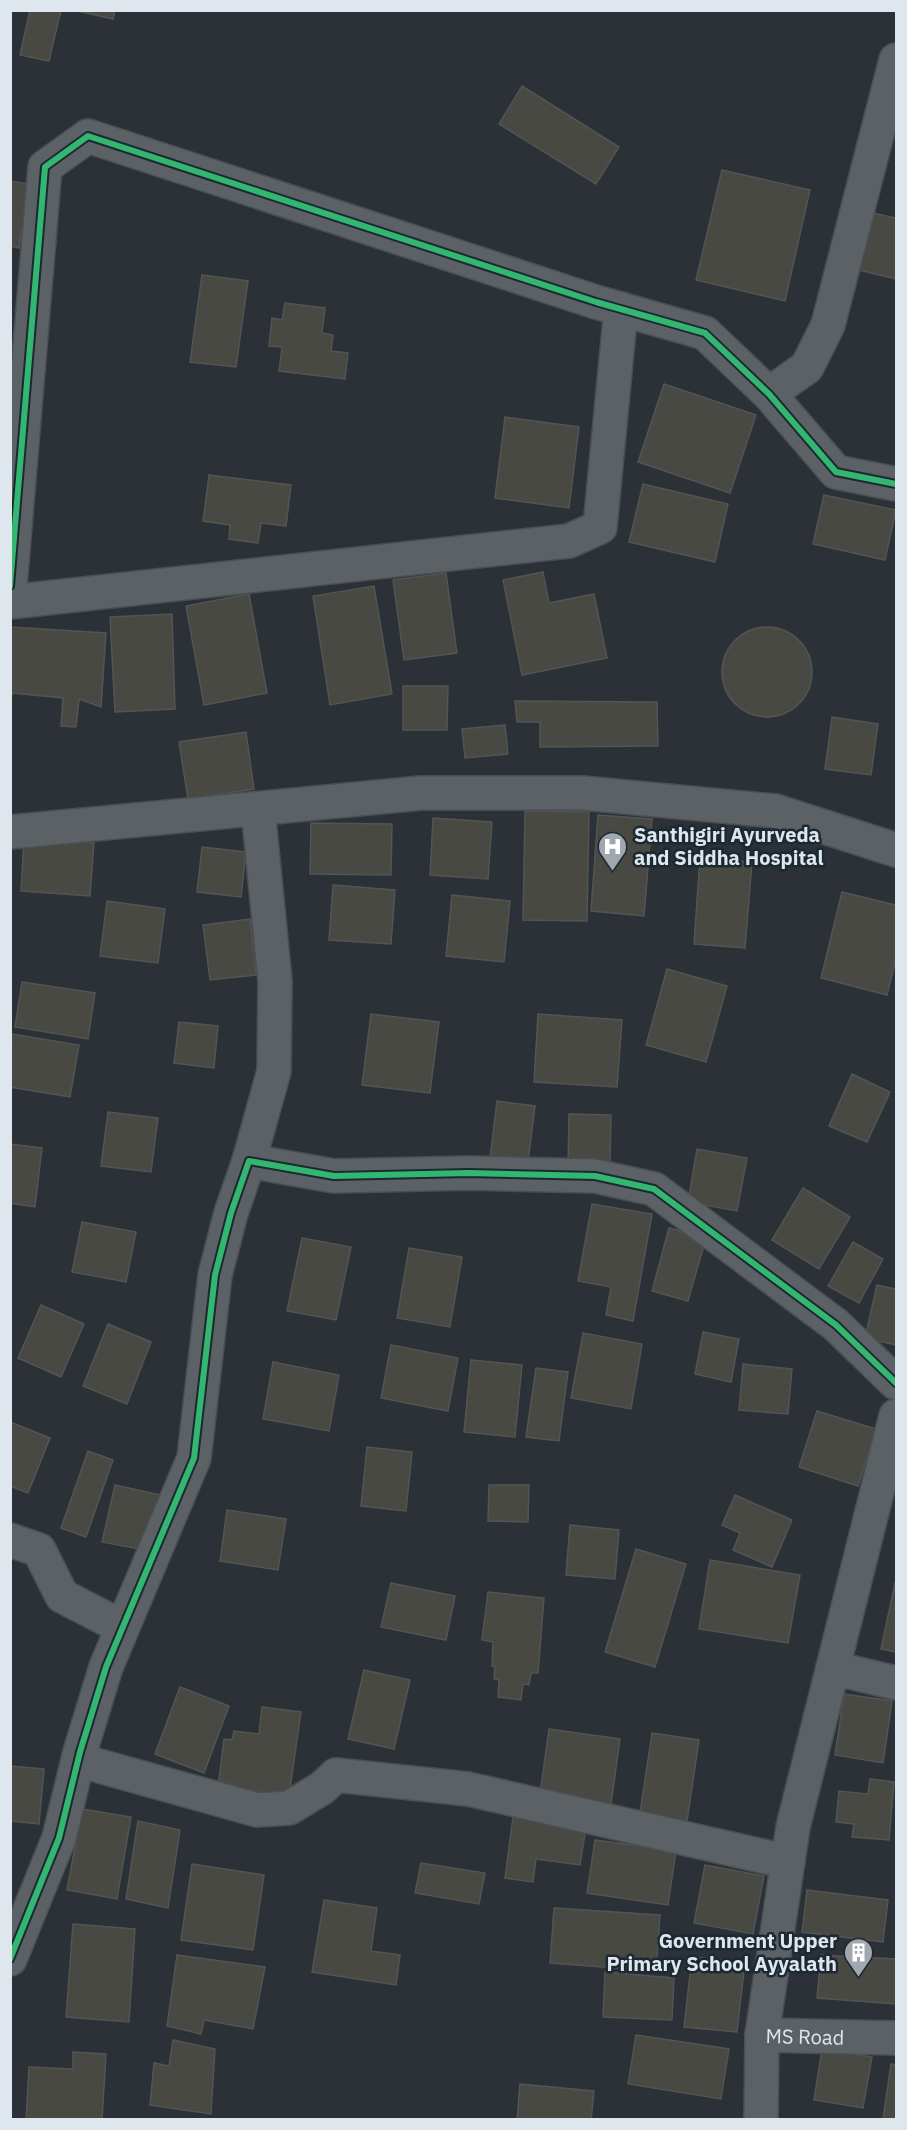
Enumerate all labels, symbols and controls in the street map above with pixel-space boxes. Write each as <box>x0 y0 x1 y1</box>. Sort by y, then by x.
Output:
place label: Santhigiri Ayurveda and Siddha Hospital <box>634 821 824 871</box>
hospital icon: Santhigiri Ayurveda and Siddha Hospital <box>597 830 629 872</box>
place label: Government Upper Primary School Ayyalath <box>607 1927 837 1977</box>
building icon: Government Upper Primary School Ayyalath <box>842 1936 874 1978</box>
street label: MS Road <box>765 2022 845 2050</box>

